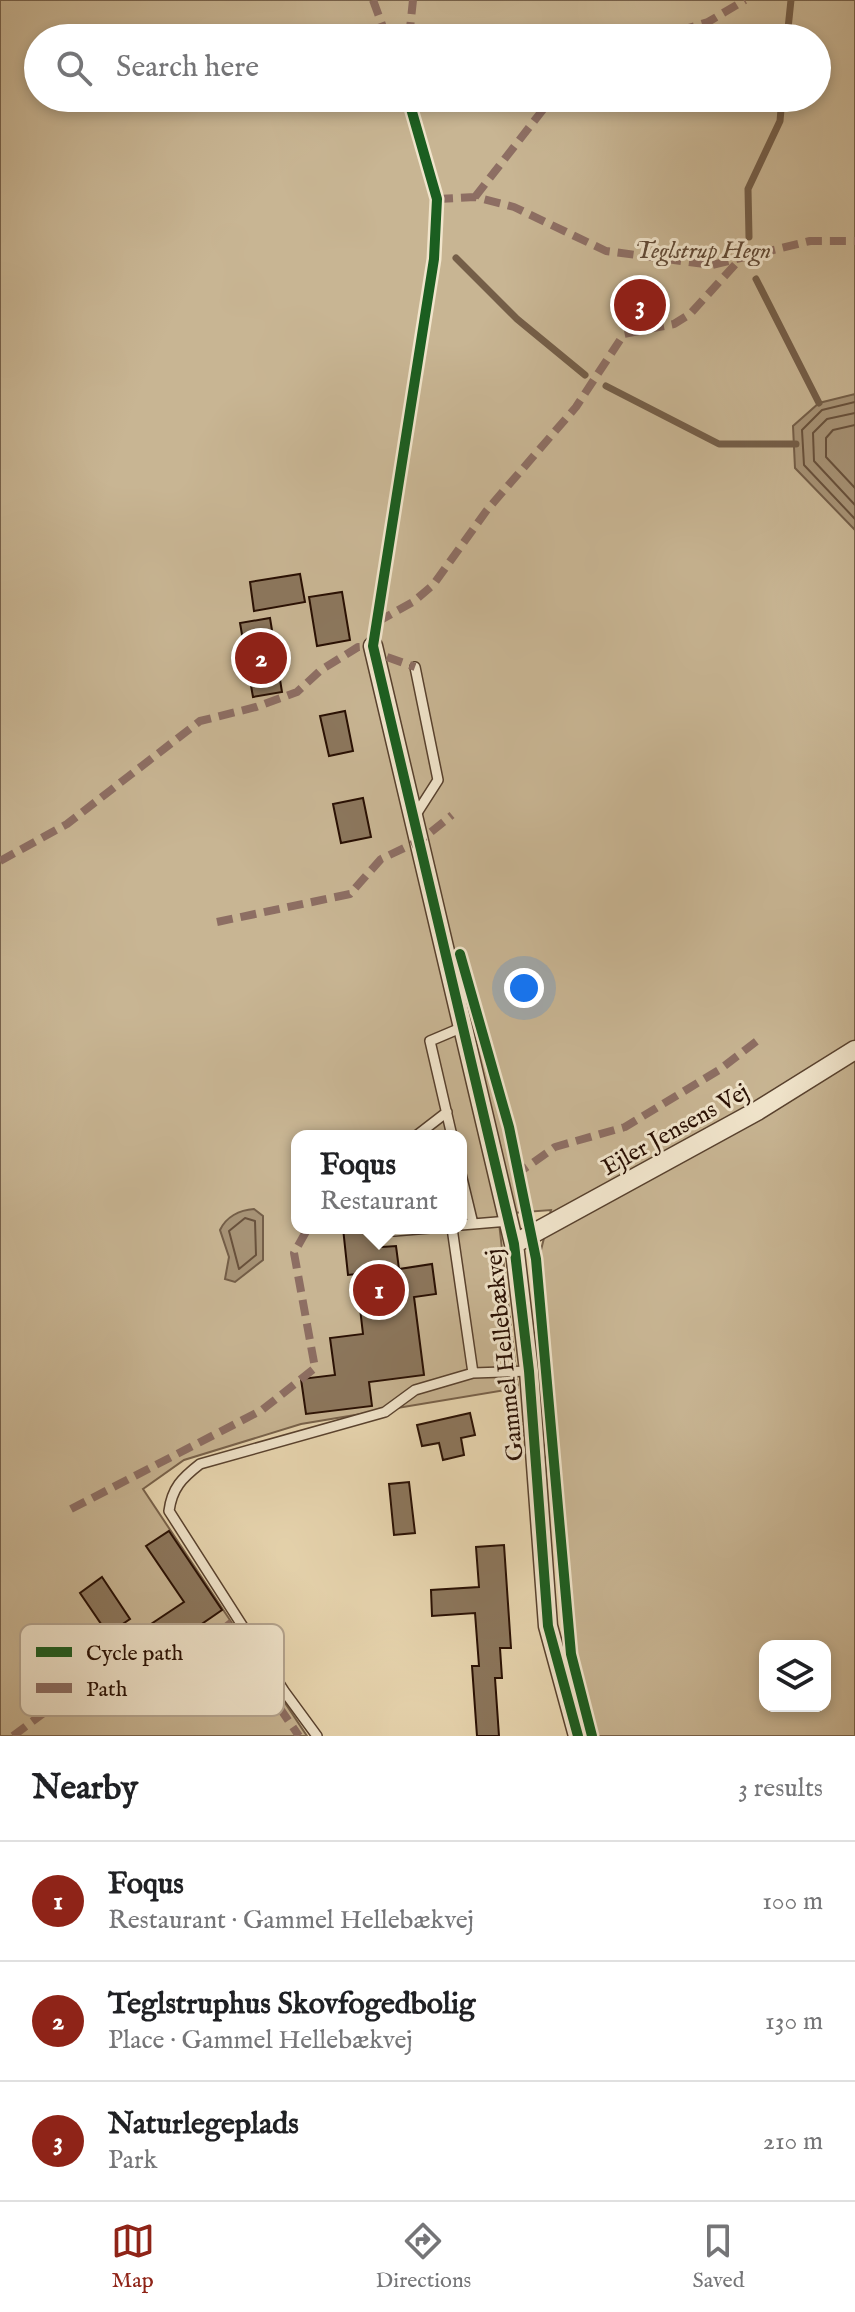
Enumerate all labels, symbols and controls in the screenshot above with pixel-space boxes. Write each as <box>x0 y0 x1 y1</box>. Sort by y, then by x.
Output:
search box <box>24 24 831 112</box>
icon: search <box>52 46 96 90</box>
text: Search here <box>116 49 259 87</box>
park label: Teglstrup Hegn <box>635 236 771 267</box>
pin: 3 <box>614 275 666 335</box>
pin: 2 <box>235 628 287 688</box>
your location <box>504 968 544 1008</box>
street label: Ejler Jensens Vej <box>597 1077 755 1184</box>
popup <box>291 1130 467 1234</box>
text: Foqus <box>320 1147 396 1185</box>
text: Restaurant <box>320 1185 438 1218</box>
street label: Gammel Hellebækvej <box>479 1247 532 1463</box>
pin: 1 <box>353 1260 405 1320</box>
legend <box>20 1624 284 1716</box>
text: Cycle path <box>86 1640 183 1668</box>
map controls <box>759 1640 831 1712</box>
button: layers <box>759 1640 831 1712</box>
text: Path <box>86 1676 128 1704</box>
text: Nearby <box>32 1767 138 1810</box>
text: 3 results <box>738 1772 823 1805</box>
text: Foqus <box>108 1866 184 1904</box>
text: 1 <box>53 1885 63 1918</box>
text: 100 m <box>762 1885 823 1918</box>
text: Restaurant · Gammel Hellebækvej <box>108 1904 474 1937</box>
text: Teglstruphus Skovfogedbolig <box>108 1986 475 2024</box>
text: 2 <box>52 2005 64 2038</box>
text: 130 m <box>765 2005 823 2038</box>
text: Place · Gammel Hellebækvej <box>108 2024 413 2057</box>
text: Naturlegeplads <box>108 2106 299 2144</box>
text: 3 <box>53 2125 63 2158</box>
text: 210 m <box>763 2125 823 2158</box>
text: Park <box>108 2144 157 2177</box>
tab: Map <box>111 2219 155 2295</box>
tab: Directions <box>376 2219 471 2295</box>
tab: Saved <box>692 2219 744 2295</box>

